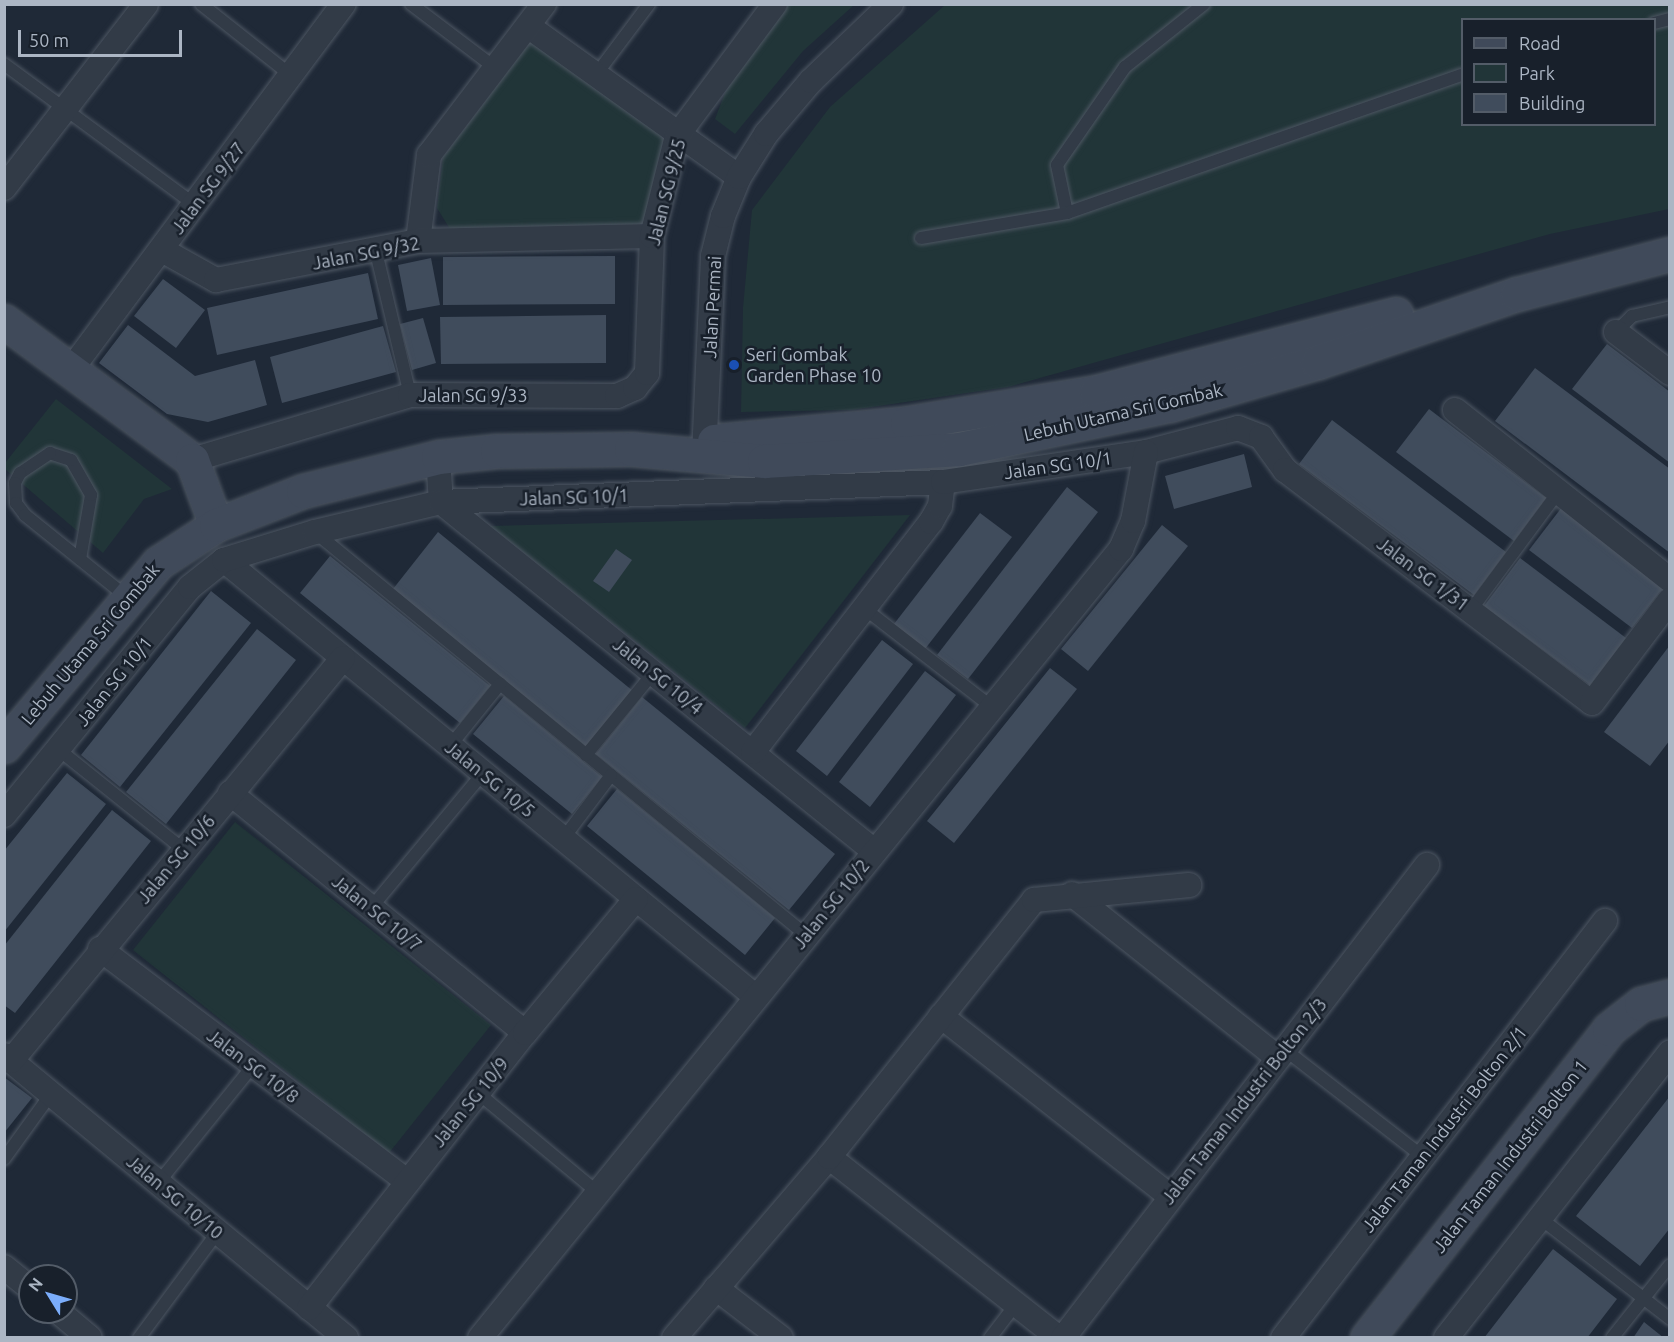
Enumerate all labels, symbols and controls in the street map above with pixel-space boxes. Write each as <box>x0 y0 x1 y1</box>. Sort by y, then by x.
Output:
scale bar <box>21 18 184 56</box>
legend <box>1461 18 1656 126</box>
text: 50 m <box>29 30 69 50</box>
text: Road <box>1519 33 1561 53</box>
text: Park <box>1519 63 1555 83</box>
text: Building <box>1519 93 1585 113</box>
street label: Jalan SG 9/25 <box>642 136 690 248</box>
street label: Jalan SG 9/27 <box>167 138 249 238</box>
street label: Jalan SG 9/32 <box>310 232 422 274</box>
street label: Jalan Permai <box>699 255 725 359</box>
place label: Seri Gombak Garden Phase 10 <box>746 344 881 386</box>
marker: Seri Gombak Garden Phase 10 <box>727 358 741 372</box>
street label: Lebuh Utama Sri Gombak <box>1021 379 1225 445</box>
street label: Jalan SG 9/33 <box>418 384 528 406</box>
street label: Jalan SG 10/1 <box>1002 447 1114 483</box>
street label: Jalan SG 10/1 <box>519 484 629 510</box>
street label: Jalan SG 1/31 <box>1373 533 1473 615</box>
street label: Lebuh Utama Sri Gombak <box>16 559 164 729</box>
street label: Jalan SG 10/1 <box>71 632 157 730</box>
street label: Jalan SG 10/4 <box>609 633 707 719</box>
street label: Jalan SG 10/5 <box>441 736 539 822</box>
street label: Jalan SG 10/6 <box>133 810 219 908</box>
street label: Jalan SG 10/2 <box>788 855 874 953</box>
street label: Jalan SG 10/7 <box>328 870 426 956</box>
street label: Jalan Taman Industri Bolton 2/3 <box>1157 994 1331 1208</box>
street label: Jalan Taman Industri Bolton 2/1 <box>1357 1022 1531 1236</box>
street label: Jalan SG 10/8 <box>203 1025 303 1107</box>
street label: Jalan SG 10/9 <box>427 1053 513 1151</box>
street label: Jalan Taman Industri Bolton 1 <box>1428 1055 1592 1257</box>
street label: Jalan SG 10/10 <box>122 1150 228 1244</box>
north arrow <box>18 1264 78 1324</box>
text: N <box>24 1274 46 1295</box>

